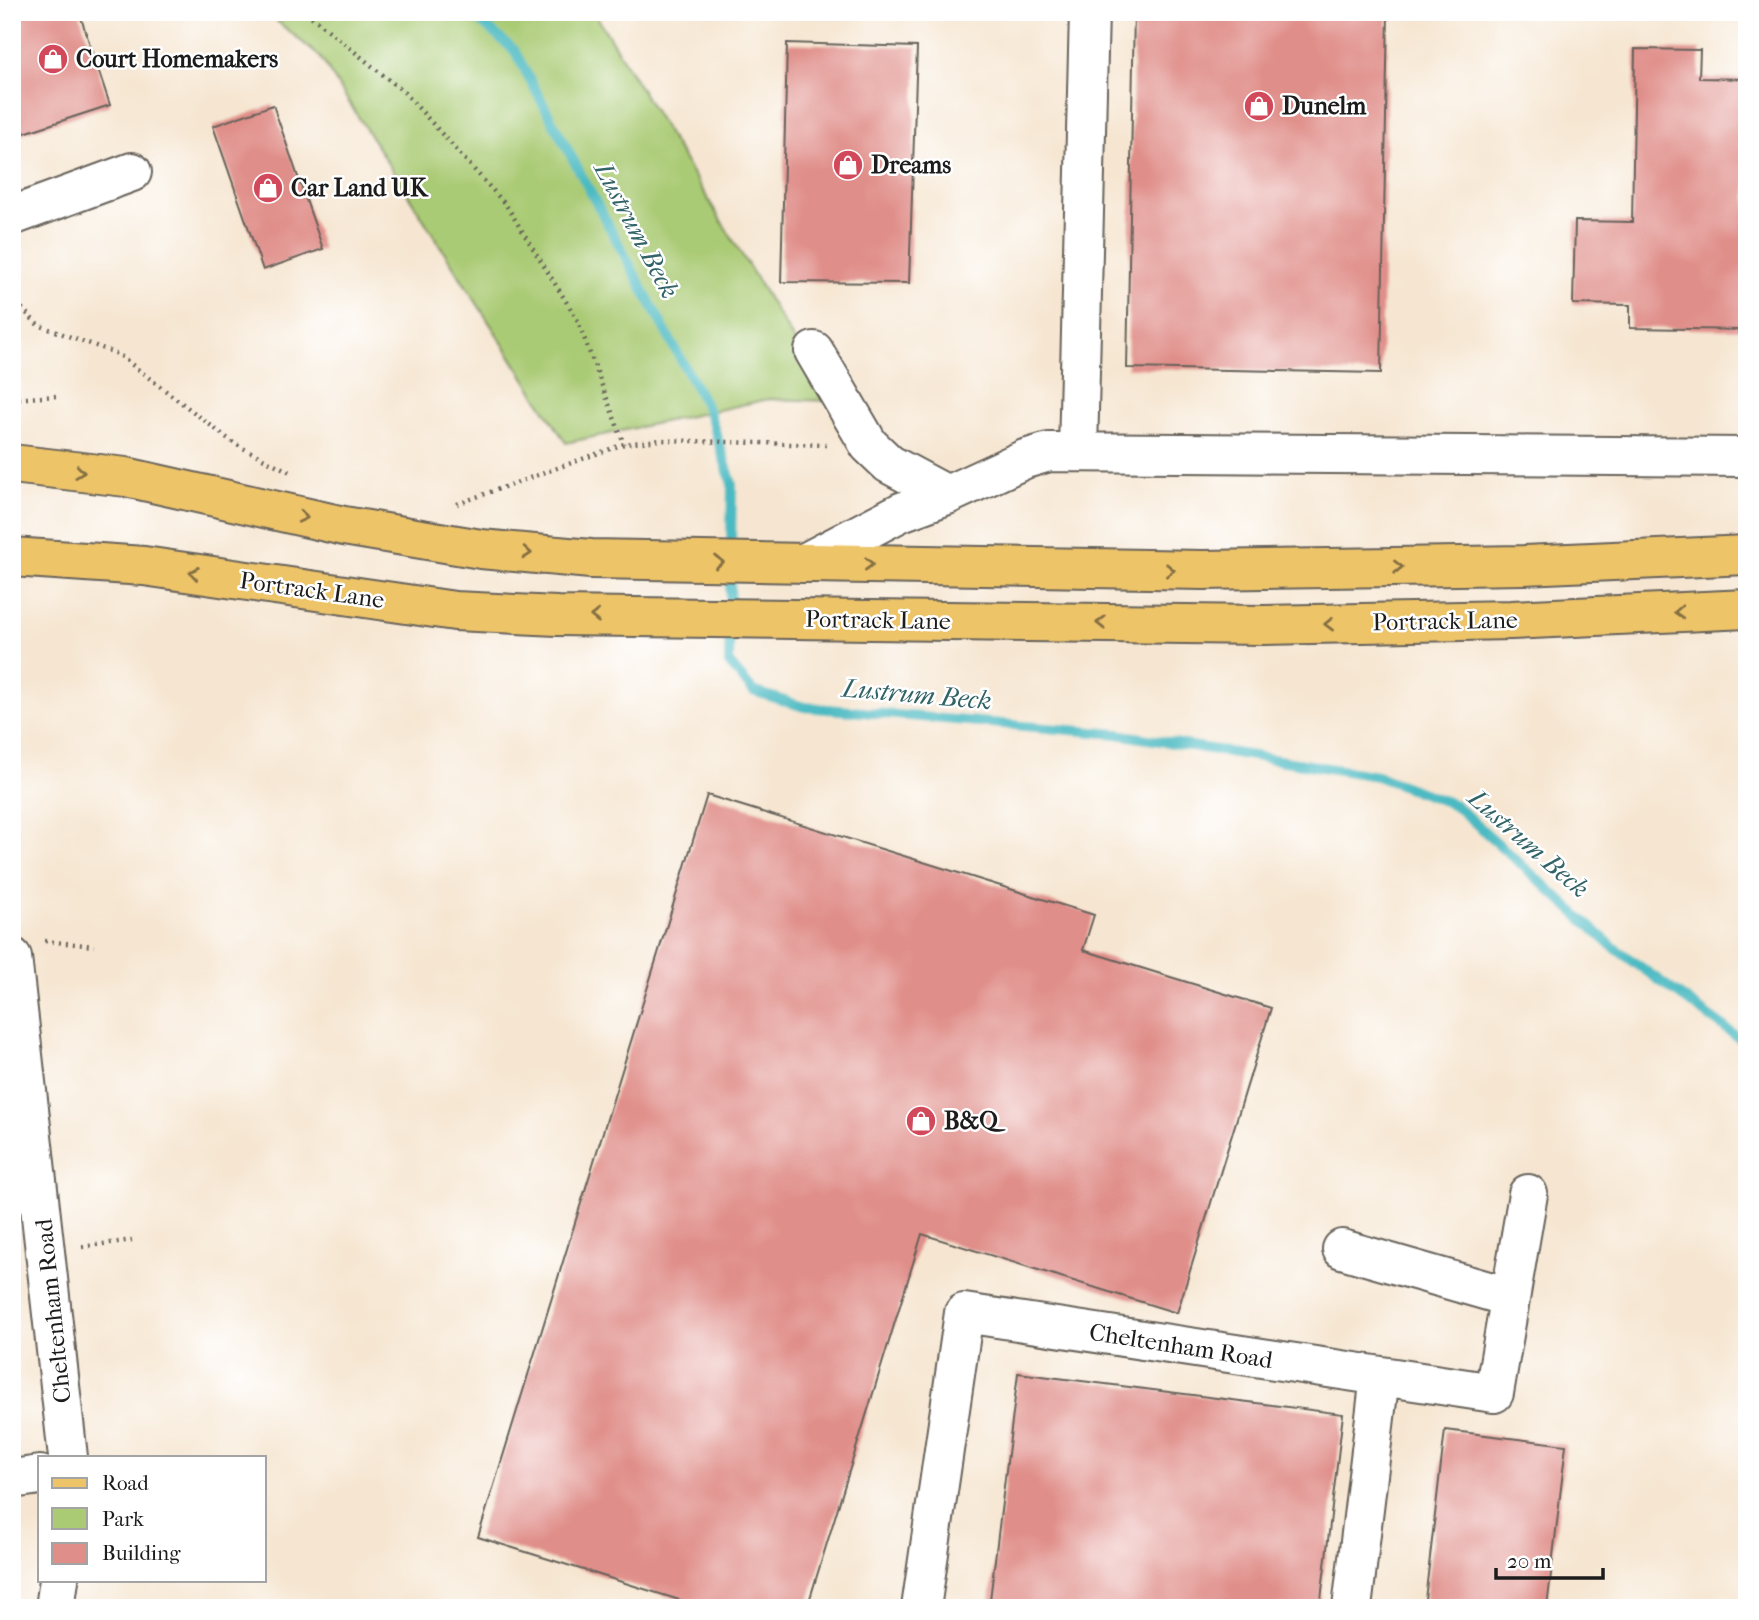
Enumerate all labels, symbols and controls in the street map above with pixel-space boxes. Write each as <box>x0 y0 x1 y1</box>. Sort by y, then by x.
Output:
shop icon: Court Homemakers <box>36 42 70 76</box>
place label: Court Homemakers <box>76 45 278 73</box>
shop icon: Dunelm <box>1242 89 1276 123</box>
place label: Dunelm <box>1282 92 1367 120</box>
shop icon: Dreams <box>831 148 865 182</box>
place label: Dreams <box>871 151 951 179</box>
water label: Lustrum Beck <box>587 155 685 304</box>
shop icon: Car Land UK <box>251 171 285 205</box>
place label: Car Land UK <box>291 174 429 202</box>
one-way arrow <box>75 464 86 479</box>
one-way arrow <box>297 508 309 523</box>
one-way arrow <box>522 545 533 560</box>
one-way arrow <box>714 554 725 570</box>
one-way arrow <box>865 556 875 572</box>
one-way arrow <box>1393 559 1403 575</box>
one-way arrow <box>1165 562 1176 577</box>
one-way arrow <box>188 566 200 581</box>
street label: Portrack Lane <box>238 566 386 614</box>
street label: Portrack Lane <box>805 605 951 635</box>
one-way arrow <box>1673 605 1684 620</box>
street label: Portrack Lane <box>1372 606 1518 636</box>
one-way arrow <box>589 608 599 624</box>
one-way arrow <box>1096 615 1106 631</box>
one-way arrow <box>1323 616 1334 632</box>
water label: Lustrum Beck <box>839 672 993 716</box>
water label: Lustrum Beck <box>1460 781 1595 904</box>
shop icon: B&Q <box>904 1104 938 1138</box>
place label: B&Q <box>944 1107 1006 1135</box>
street label: Cheltenham Road <box>29 1216 77 1405</box>
street label: Cheltenham Road <box>1087 1318 1276 1374</box>
legend <box>38 1456 266 1582</box>
text: Road <box>102 1471 149 1495</box>
text: Park <box>102 1507 144 1531</box>
scale bar <box>1496 1536 1603 1580</box>
text: Building <box>102 1541 181 1565</box>
text: 20 m <box>1507 1549 1552 1573</box>

